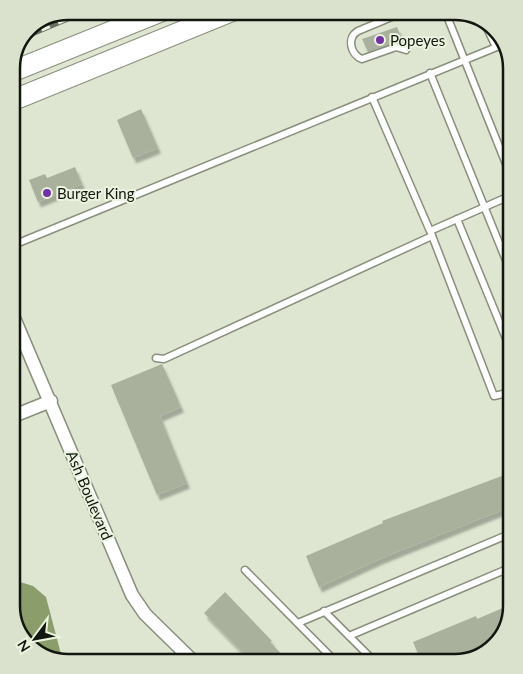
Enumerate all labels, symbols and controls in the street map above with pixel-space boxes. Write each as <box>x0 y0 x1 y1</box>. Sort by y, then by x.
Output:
place label: Popeyes <box>390 31 445 49</box>
marker: Popeyes <box>374 34 386 46</box>
place label: Burger King <box>57 184 135 202</box>
marker: Burger King <box>41 187 53 199</box>
street label: Ash Boulevard <box>63 448 117 542</box>
north arrow <box>10 614 60 664</box>
text: N <box>13 637 34 655</box>

